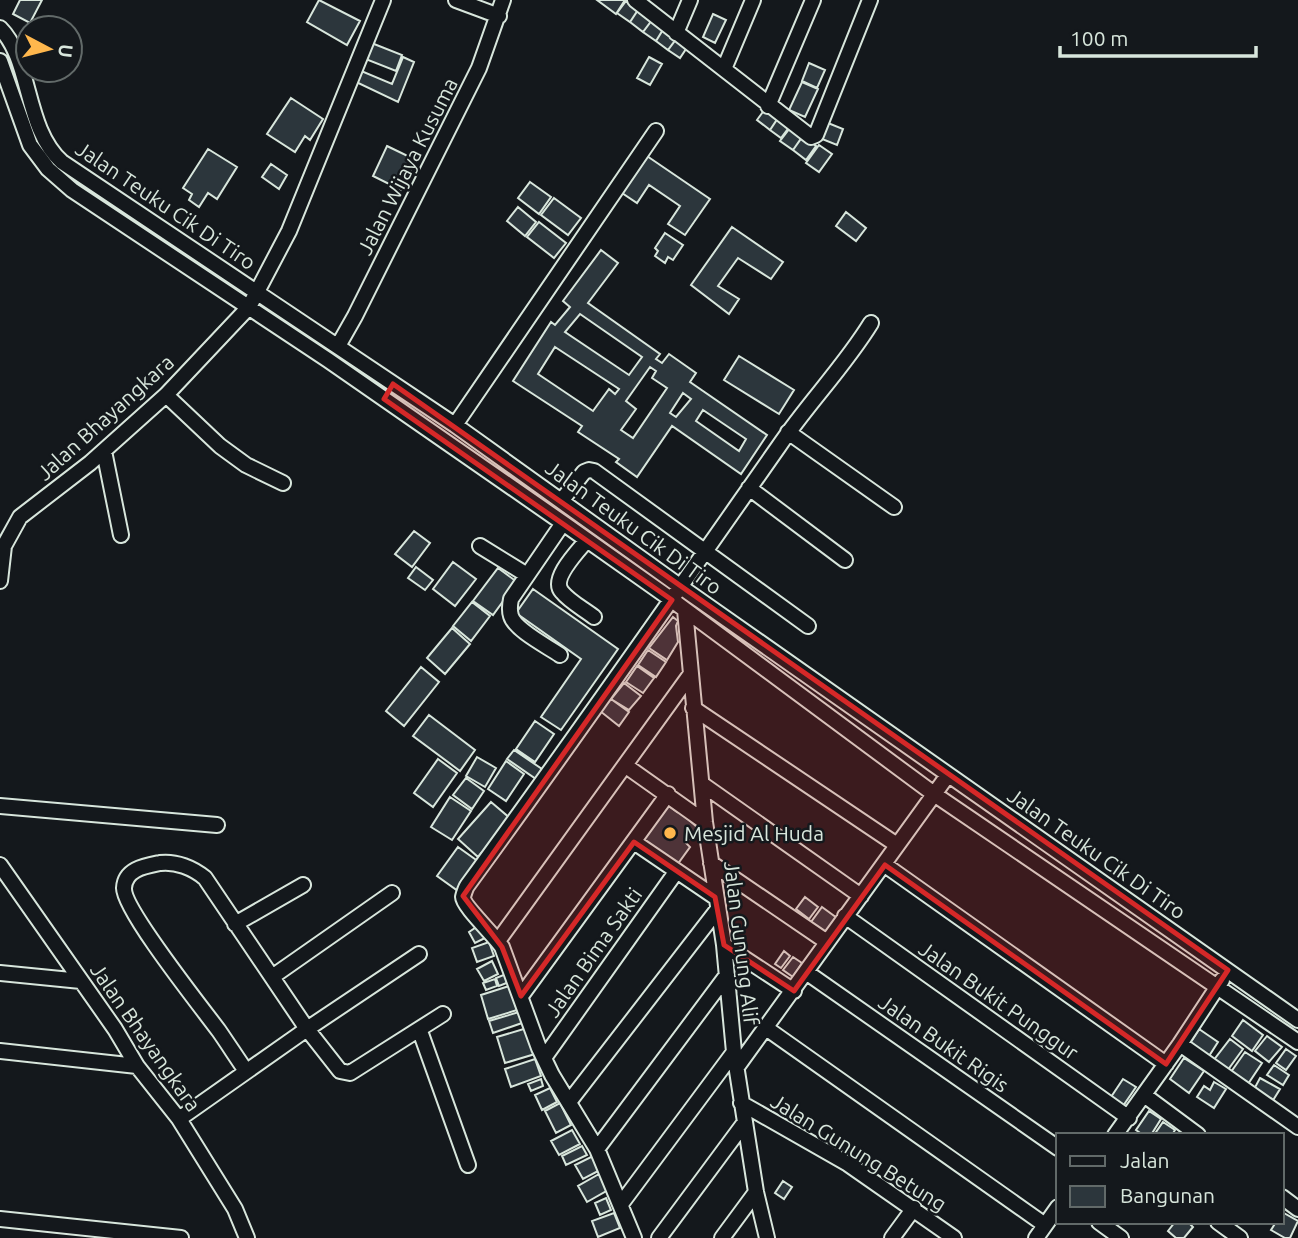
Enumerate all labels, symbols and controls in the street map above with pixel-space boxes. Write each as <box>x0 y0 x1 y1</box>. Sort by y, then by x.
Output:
north arrow <box>14 14 84 84</box>
scale bar <box>1060 14 1256 58</box>
text: 100 m <box>1070 26 1128 50</box>
text: U <box>54 43 78 59</box>
street label: Jalan Wijaya Kusuma <box>352 73 462 259</box>
street label: Jalan Teuku Cik Di Tiro <box>72 136 260 274</box>
street label: Jalan Bhayangkara <box>32 349 178 485</box>
street label: Jalan Teuku Cik Di Tiro <box>541 455 727 599</box>
street label: Jalan Teuku Cik Di Tiro <box>1003 783 1191 923</box>
place label: Mesjid Al Huda <box>684 821 824 845</box>
marker: Mesjid Al Huda <box>662 825 678 841</box>
street label: Jalan Gunung Alif <box>720 860 764 1027</box>
street label: Jalan Bima Sakti <box>540 883 646 1021</box>
street label: Jalan Bukit Punggur <box>915 936 1083 1064</box>
street label: Jalan Bhayangkara <box>86 958 206 1116</box>
street label: Jalan Bukit Rigis <box>875 989 1013 1097</box>
street label: Jalan Gunung Betung <box>767 1088 951 1216</box>
legend <box>1056 1133 1284 1224</box>
text: Jalan <box>1120 1148 1169 1172</box>
text: Bangunan <box>1120 1183 1215 1207</box>

